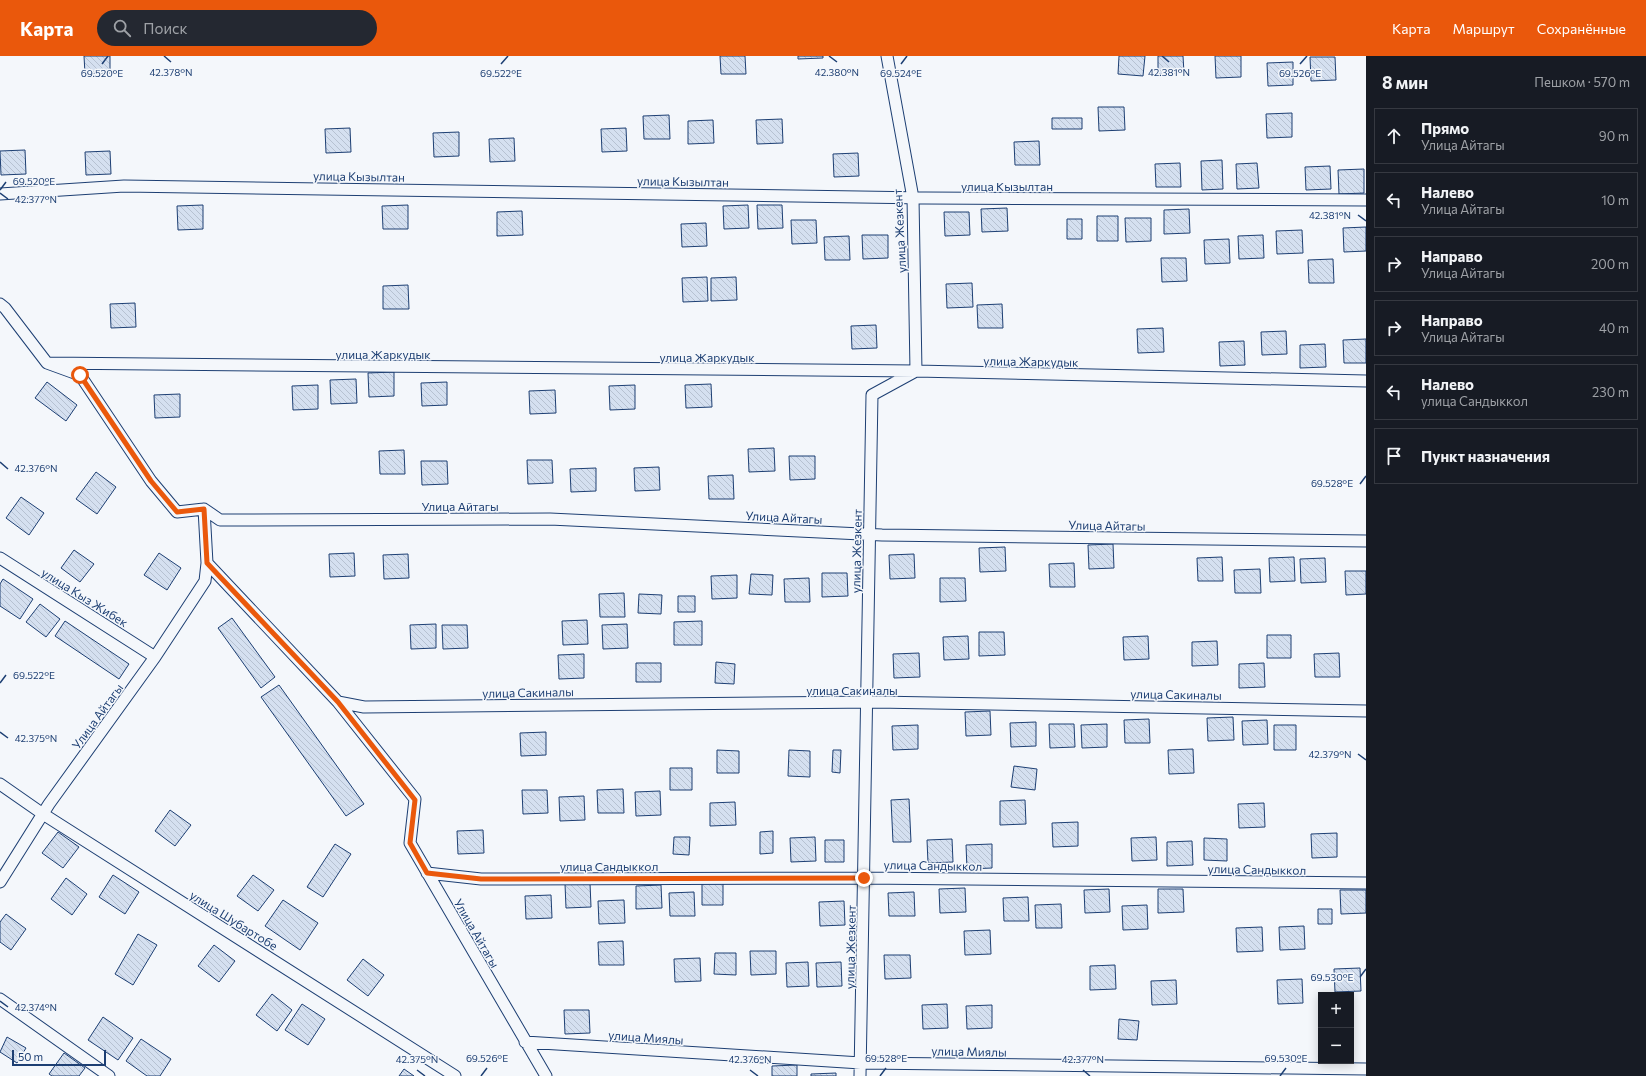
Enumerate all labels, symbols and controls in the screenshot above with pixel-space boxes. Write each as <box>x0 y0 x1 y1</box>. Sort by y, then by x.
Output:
search box <box>97 10 377 46</box>
text: Карта <box>20 17 73 40</box>
icon: search <box>111 17 133 39</box>
text: Поиск <box>143 19 188 37</box>
text: Карта <box>1392 20 1430 37</box>
text: Маршрут <box>1452 20 1515 37</box>
text: Сохранённые <box>1537 20 1626 37</box>
text: 42.378°N <box>150 66 192 78</box>
text: 42.380°N <box>815 66 859 78</box>
text: 42.381°N <box>1148 66 1190 78</box>
text: 69.520°E <box>81 67 123 79</box>
text: 69.522°E <box>480 67 522 79</box>
text: 69.524°E <box>880 67 922 79</box>
text: 69.526°E <box>1279 67 1321 79</box>
text: 8 мин <box>1382 72 1428 93</box>
text: Пешком · 570 m <box>1534 74 1630 90</box>
text: Прямо <box>1421 119 1469 137</box>
icon: ahead <box>1383 125 1405 147</box>
text: 90 m <box>1599 128 1629 144</box>
text: Улица Айтагы <box>1421 137 1505 153</box>
street label: улица Кызылтан <box>313 168 405 184</box>
street label: улица Кызылтан <box>637 173 729 189</box>
text: 69.520°E <box>13 175 55 187</box>
street label: улица Кызылтан <box>961 179 1053 193</box>
text: Налево <box>1421 183 1474 201</box>
street label: улица Жезкент <box>890 188 908 273</box>
icon: left <box>1383 189 1405 211</box>
text: 10 m <box>1601 192 1629 208</box>
text: 42.377°N <box>15 193 57 205</box>
text: Улица Айтагы <box>1421 201 1505 217</box>
text: 42.381°N <box>1309 209 1351 221</box>
text: Направо <box>1421 247 1483 265</box>
icon: right <box>1383 253 1405 275</box>
text: 200 m <box>1591 256 1629 272</box>
text: Улица Айтагы <box>1421 265 1505 281</box>
text: Направо <box>1421 311 1483 329</box>
icon: right <box>1383 317 1405 339</box>
text: 40 m <box>1599 320 1629 336</box>
text: Улица Айтагы <box>1421 329 1505 345</box>
street label: улица Жаркудык <box>335 347 431 361</box>
street label: улица Жаркудык <box>659 350 755 364</box>
street label: улица Жаркудык <box>983 353 1079 369</box>
route start <box>71 366 89 384</box>
text: Налево <box>1421 375 1474 393</box>
icon: left <box>1383 381 1405 403</box>
text: 230 m <box>1592 384 1629 400</box>
text: улица Сандыккол <box>1421 393 1528 409</box>
icon: arrive <box>1383 445 1405 467</box>
text: Пункт назначения <box>1421 447 1550 465</box>
text: 42.376°N <box>15 462 57 474</box>
text: 69.528°E <box>1311 477 1353 489</box>
street label: Улица Айтагы <box>421 499 499 513</box>
street label: Улица Айтагы <box>745 508 823 526</box>
street label: улица Жезкент <box>848 508 864 593</box>
street label: Улица Айтагы <box>1068 517 1146 533</box>
street label: улица Кыз Жибек <box>39 565 131 630</box>
text: 69.522°E <box>13 669 55 681</box>
street label: Улица Айтагы <box>69 681 125 751</box>
street label: улица Сакиналы <box>806 683 898 697</box>
street label: улица Сакиналы <box>482 684 574 700</box>
street label: улица Сакиналы <box>1130 686 1222 702</box>
text: 42.375°N <box>15 732 57 744</box>
text: 42.379°N <box>1309 748 1351 760</box>
street label: улица Сандыккол <box>884 857 982 873</box>
street label: улица Сандыккол <box>560 859 658 873</box>
street label: улица Сандыккол <box>1208 861 1306 877</box>
route end <box>855 869 873 887</box>
street label: улица Шубартобе <box>188 887 280 953</box>
street label: Улица Айтагы <box>452 896 502 970</box>
street label: улица Жезкент <box>842 904 858 989</box>
text: 69.530°E <box>1311 971 1353 983</box>
map controls <box>1318 992 1354 1064</box>
button: + <box>1318 992 1354 1028</box>
text: 42.374°N <box>15 1001 57 1013</box>
street label: улица Миялы <box>608 1027 684 1047</box>
button: − <box>1318 1028 1354 1064</box>
street label: улица Миялы <box>931 1043 1007 1059</box>
scale bar <box>12 1048 106 1067</box>
text: 50 m <box>18 1050 43 1063</box>
text: 69.526°E <box>466 1052 508 1064</box>
text: 69.528°E <box>865 1052 907 1064</box>
text: 69.530°E <box>1265 1052 1307 1064</box>
text: 42.375°N <box>396 1053 438 1065</box>
text: 42.376°N <box>729 1053 771 1065</box>
text: 42.377°N <box>1062 1053 1104 1065</box>

